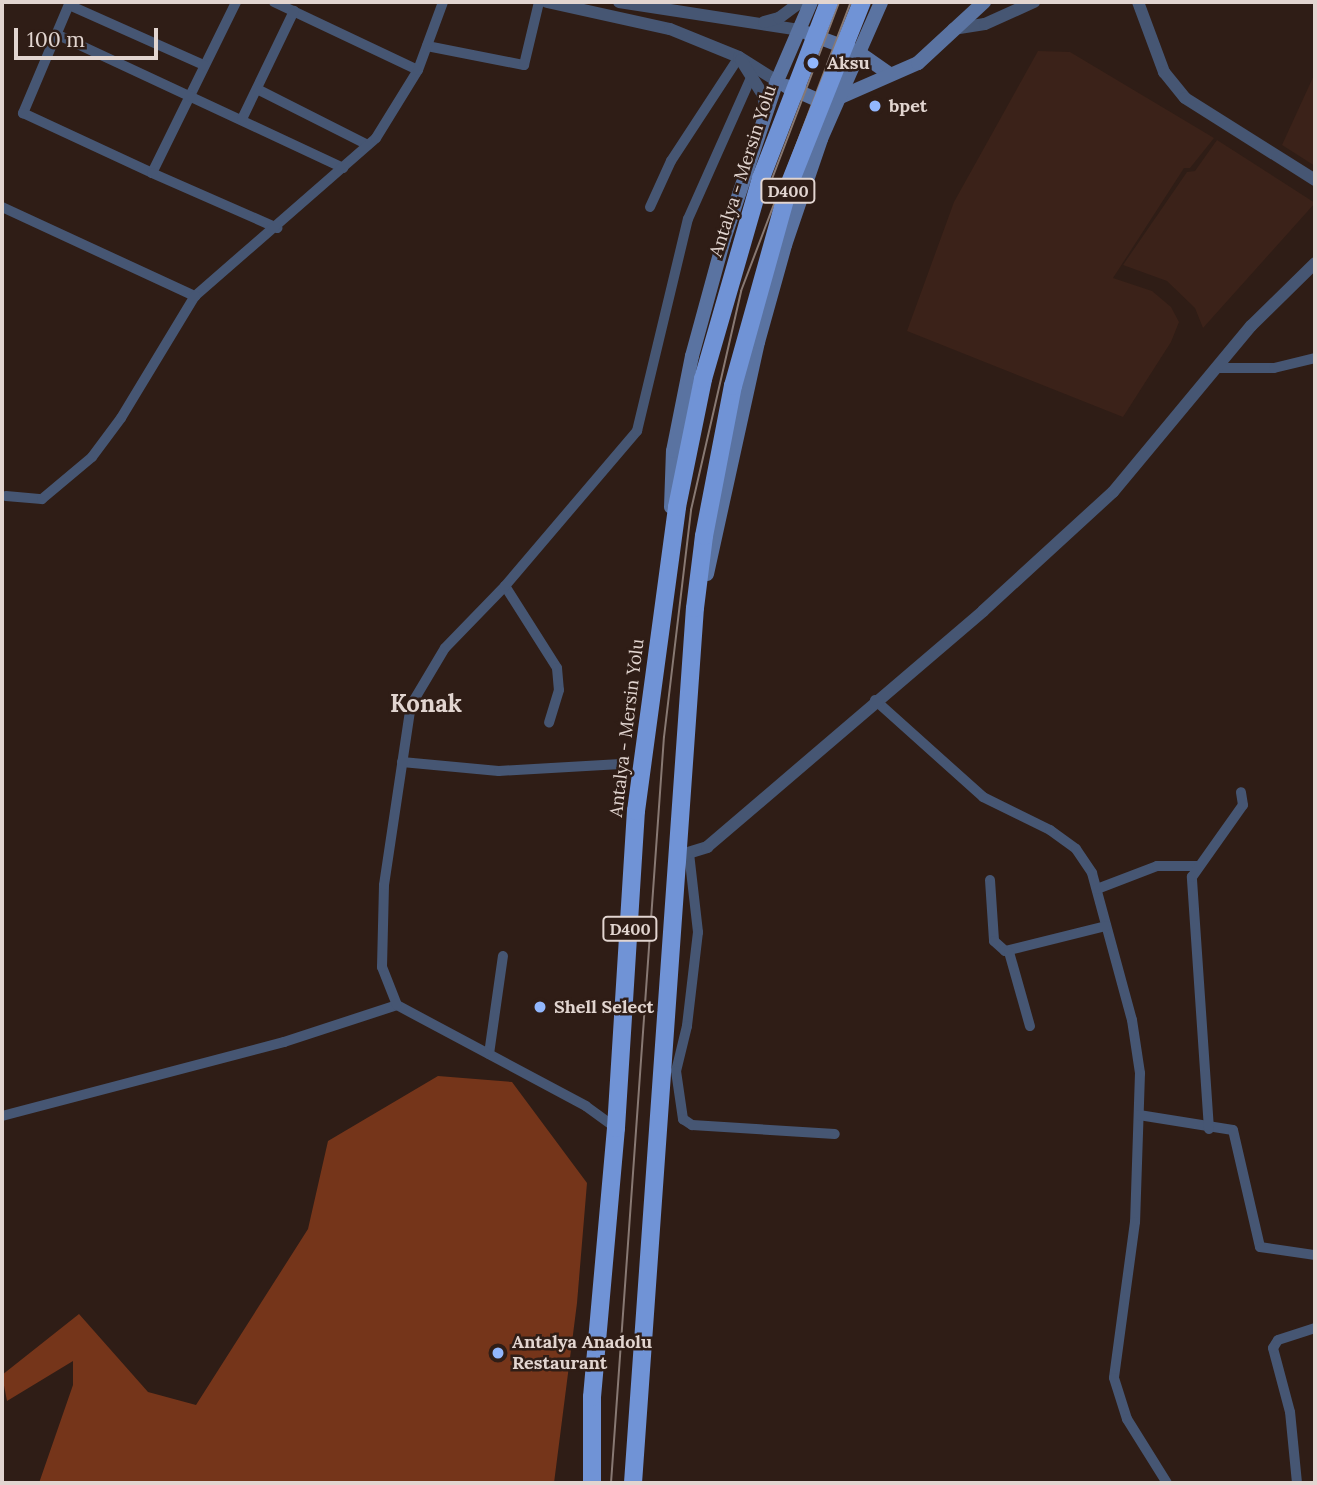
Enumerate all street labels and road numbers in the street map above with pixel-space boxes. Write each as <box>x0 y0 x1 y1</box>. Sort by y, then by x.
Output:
street label: Antalya - Mersin Yolu <box>705 82 781 260</box>
road number: D400 <box>760 178 816 204</box>
street label: Antalya - Mersin Yolu <box>605 638 649 818</box>
road number: D400 <box>602 917 658 942</box>

